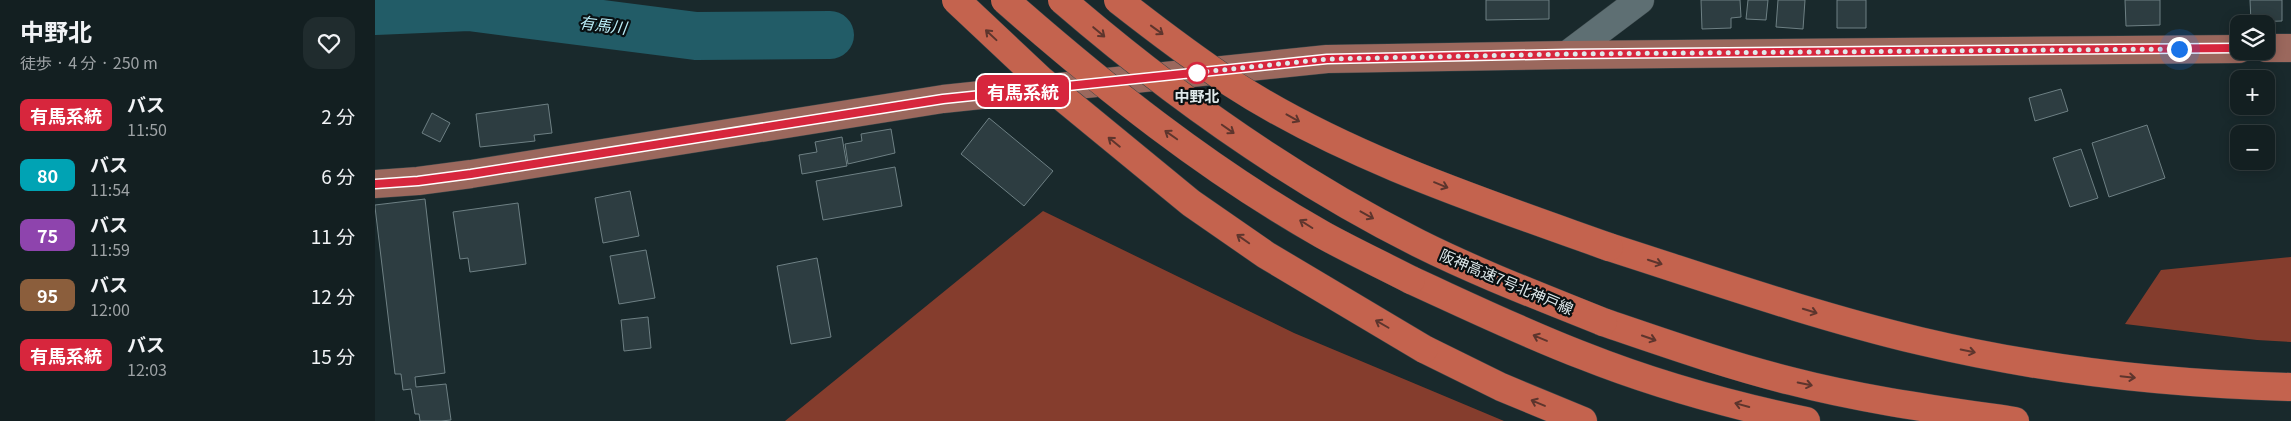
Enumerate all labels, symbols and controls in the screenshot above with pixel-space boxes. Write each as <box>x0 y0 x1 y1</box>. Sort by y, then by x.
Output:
water label: 有馬川 <box>578 9 630 39</box>
text: 中野北 <box>20 13 92 48</box>
map controls <box>2230 15 2275 170</box>
button: layers <box>2230 15 2275 60</box>
button: heart <box>303 17 355 69</box>
one-way arrow <box>1150 25 1164 35</box>
one-way arrow <box>1092 26 1105 37</box>
one-way arrow <box>985 29 998 41</box>
your location <box>2167 37 2192 62</box>
text: 徒歩 · 4 分 · 250 m <box>20 50 158 74</box>
marker: 中野北 <box>1186 62 1208 84</box>
button: + <box>2230 70 2275 115</box>
line badge: 有馬系統 <box>988 75 1058 107</box>
text: 有馬系統 <box>987 78 1059 104</box>
place label: 中野北 <box>1174 85 1220 106</box>
text: バス <box>127 90 165 117</box>
text: 有馬系統 <box>30 102 102 128</box>
text: 2 分 <box>321 102 355 129</box>
one-way arrow <box>1286 113 1301 123</box>
text: 11:50 <box>127 117 167 141</box>
one-way arrow <box>1221 124 1235 135</box>
button: − <box>2230 125 2275 170</box>
one-way arrow <box>1164 130 1178 140</box>
one-way arrow <box>1107 136 1120 147</box>
text: バス <box>90 150 128 177</box>
text: 80 <box>37 162 58 188</box>
text: 6 分 <box>321 162 355 189</box>
text: 11:54 <box>90 177 130 201</box>
one-way arrow <box>1433 181 1448 190</box>
text: バス <box>90 210 128 237</box>
one-way arrow <box>1359 210 1374 220</box>
one-way arrow <box>1300 219 1314 229</box>
text: 75 <box>37 222 58 248</box>
text: 11 分 <box>311 222 355 249</box>
one-way arrow <box>1237 234 1251 244</box>
text: 11:59 <box>90 237 130 261</box>
street label: 阪神高速7号北神戸線 <box>1437 243 1577 319</box>
one-way arrow <box>1647 258 1663 268</box>
text: バス <box>90 270 128 297</box>
text: 95 <box>37 282 58 308</box>
text: 12 分 <box>311 282 355 309</box>
text: 12:00 <box>90 297 130 321</box>
one-way arrow <box>1802 307 1818 317</box>
one-way arrow <box>1375 319 1389 329</box>
text: バス <box>127 330 165 357</box>
one-way arrow <box>1533 333 1548 342</box>
one-way arrow <box>1641 334 1656 343</box>
text: 有馬系統 <box>30 342 102 368</box>
text: 15 分 <box>311 342 355 369</box>
one-way arrow <box>1959 347 1975 356</box>
text: 12:03 <box>127 357 167 381</box>
one-way arrow <box>2120 372 2136 382</box>
one-way arrow <box>1796 380 1812 390</box>
one-way arrow <box>1531 397 1546 407</box>
one-way arrow <box>1734 400 1750 409</box>

